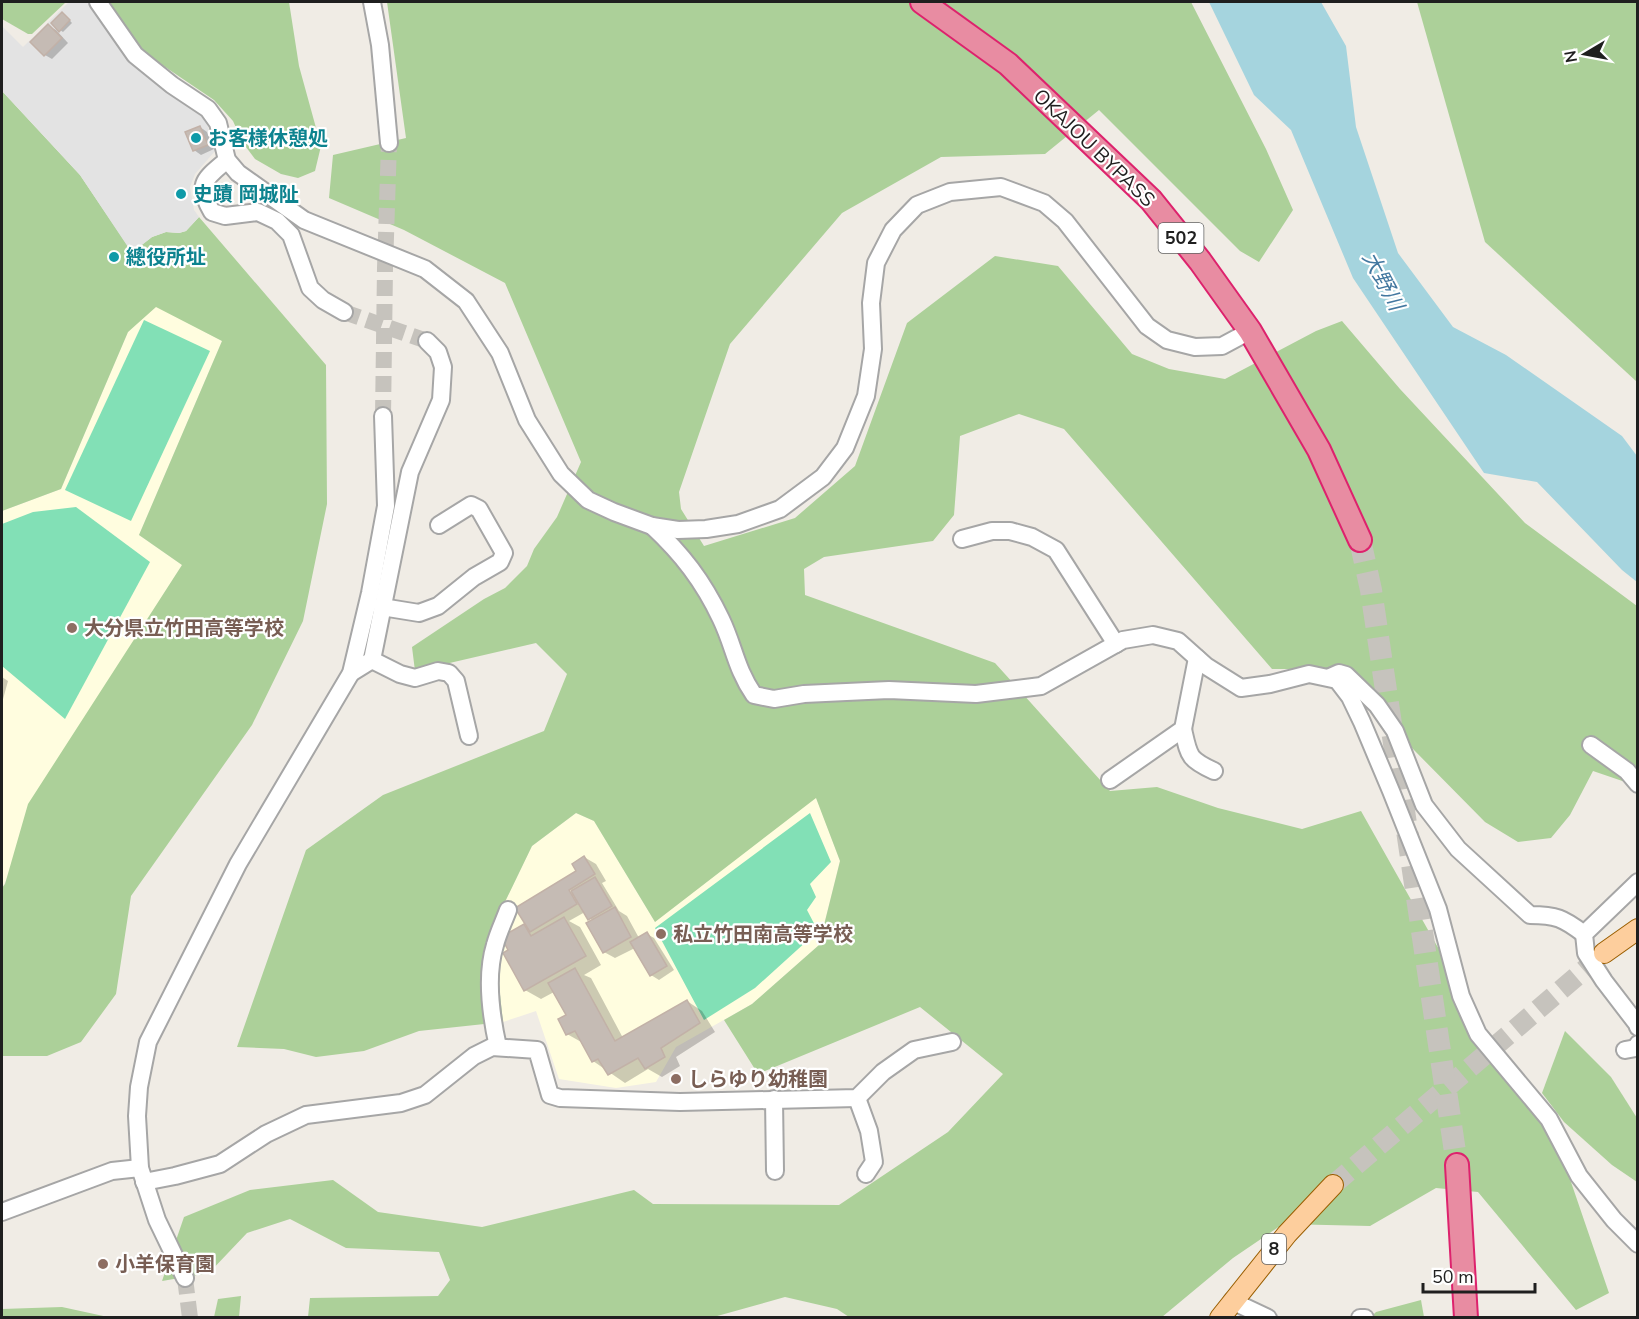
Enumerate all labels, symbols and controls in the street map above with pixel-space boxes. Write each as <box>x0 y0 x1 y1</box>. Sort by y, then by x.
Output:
north arrow <box>1555 24 1615 84</box>
text: N <box>1559 49 1583 64</box>
street label: OKAJOU BYPASS <box>1027 83 1161 213</box>
place label: お客様休憩処 <box>208 125 328 152</box>
marker: お客様休憩処 <box>189 131 203 145</box>
place label: 史蹟 岡城阯 <box>193 181 298 208</box>
marker: 史蹟 岡城阯 <box>174 187 188 201</box>
road number: 502 <box>1158 223 1204 253</box>
place label: 總役所址 <box>126 244 206 271</box>
water label: 大野川 <box>1356 247 1411 317</box>
marker: 總役所址 <box>107 250 121 264</box>
place label: 大分県立竹田高等学校 <box>84 615 284 642</box>
marker: 大分県立竹田高等学校 <box>65 621 79 635</box>
place label: 私立竹田南高等学校 <box>673 921 853 948</box>
marker: 私立竹田南高等学校 <box>654 927 668 941</box>
place label: しらゆり幼稚園 <box>688 1066 828 1093</box>
marker: しらゆり幼稚園 <box>669 1072 683 1086</box>
road number: 8 <box>1262 1234 1286 1264</box>
place label: 小羊保育園 <box>115 1251 215 1278</box>
scale bar <box>1423 1256 1536 1294</box>
marker: 小羊保育園 <box>96 1257 110 1271</box>
text: 50 m <box>1432 1265 1474 1289</box>

